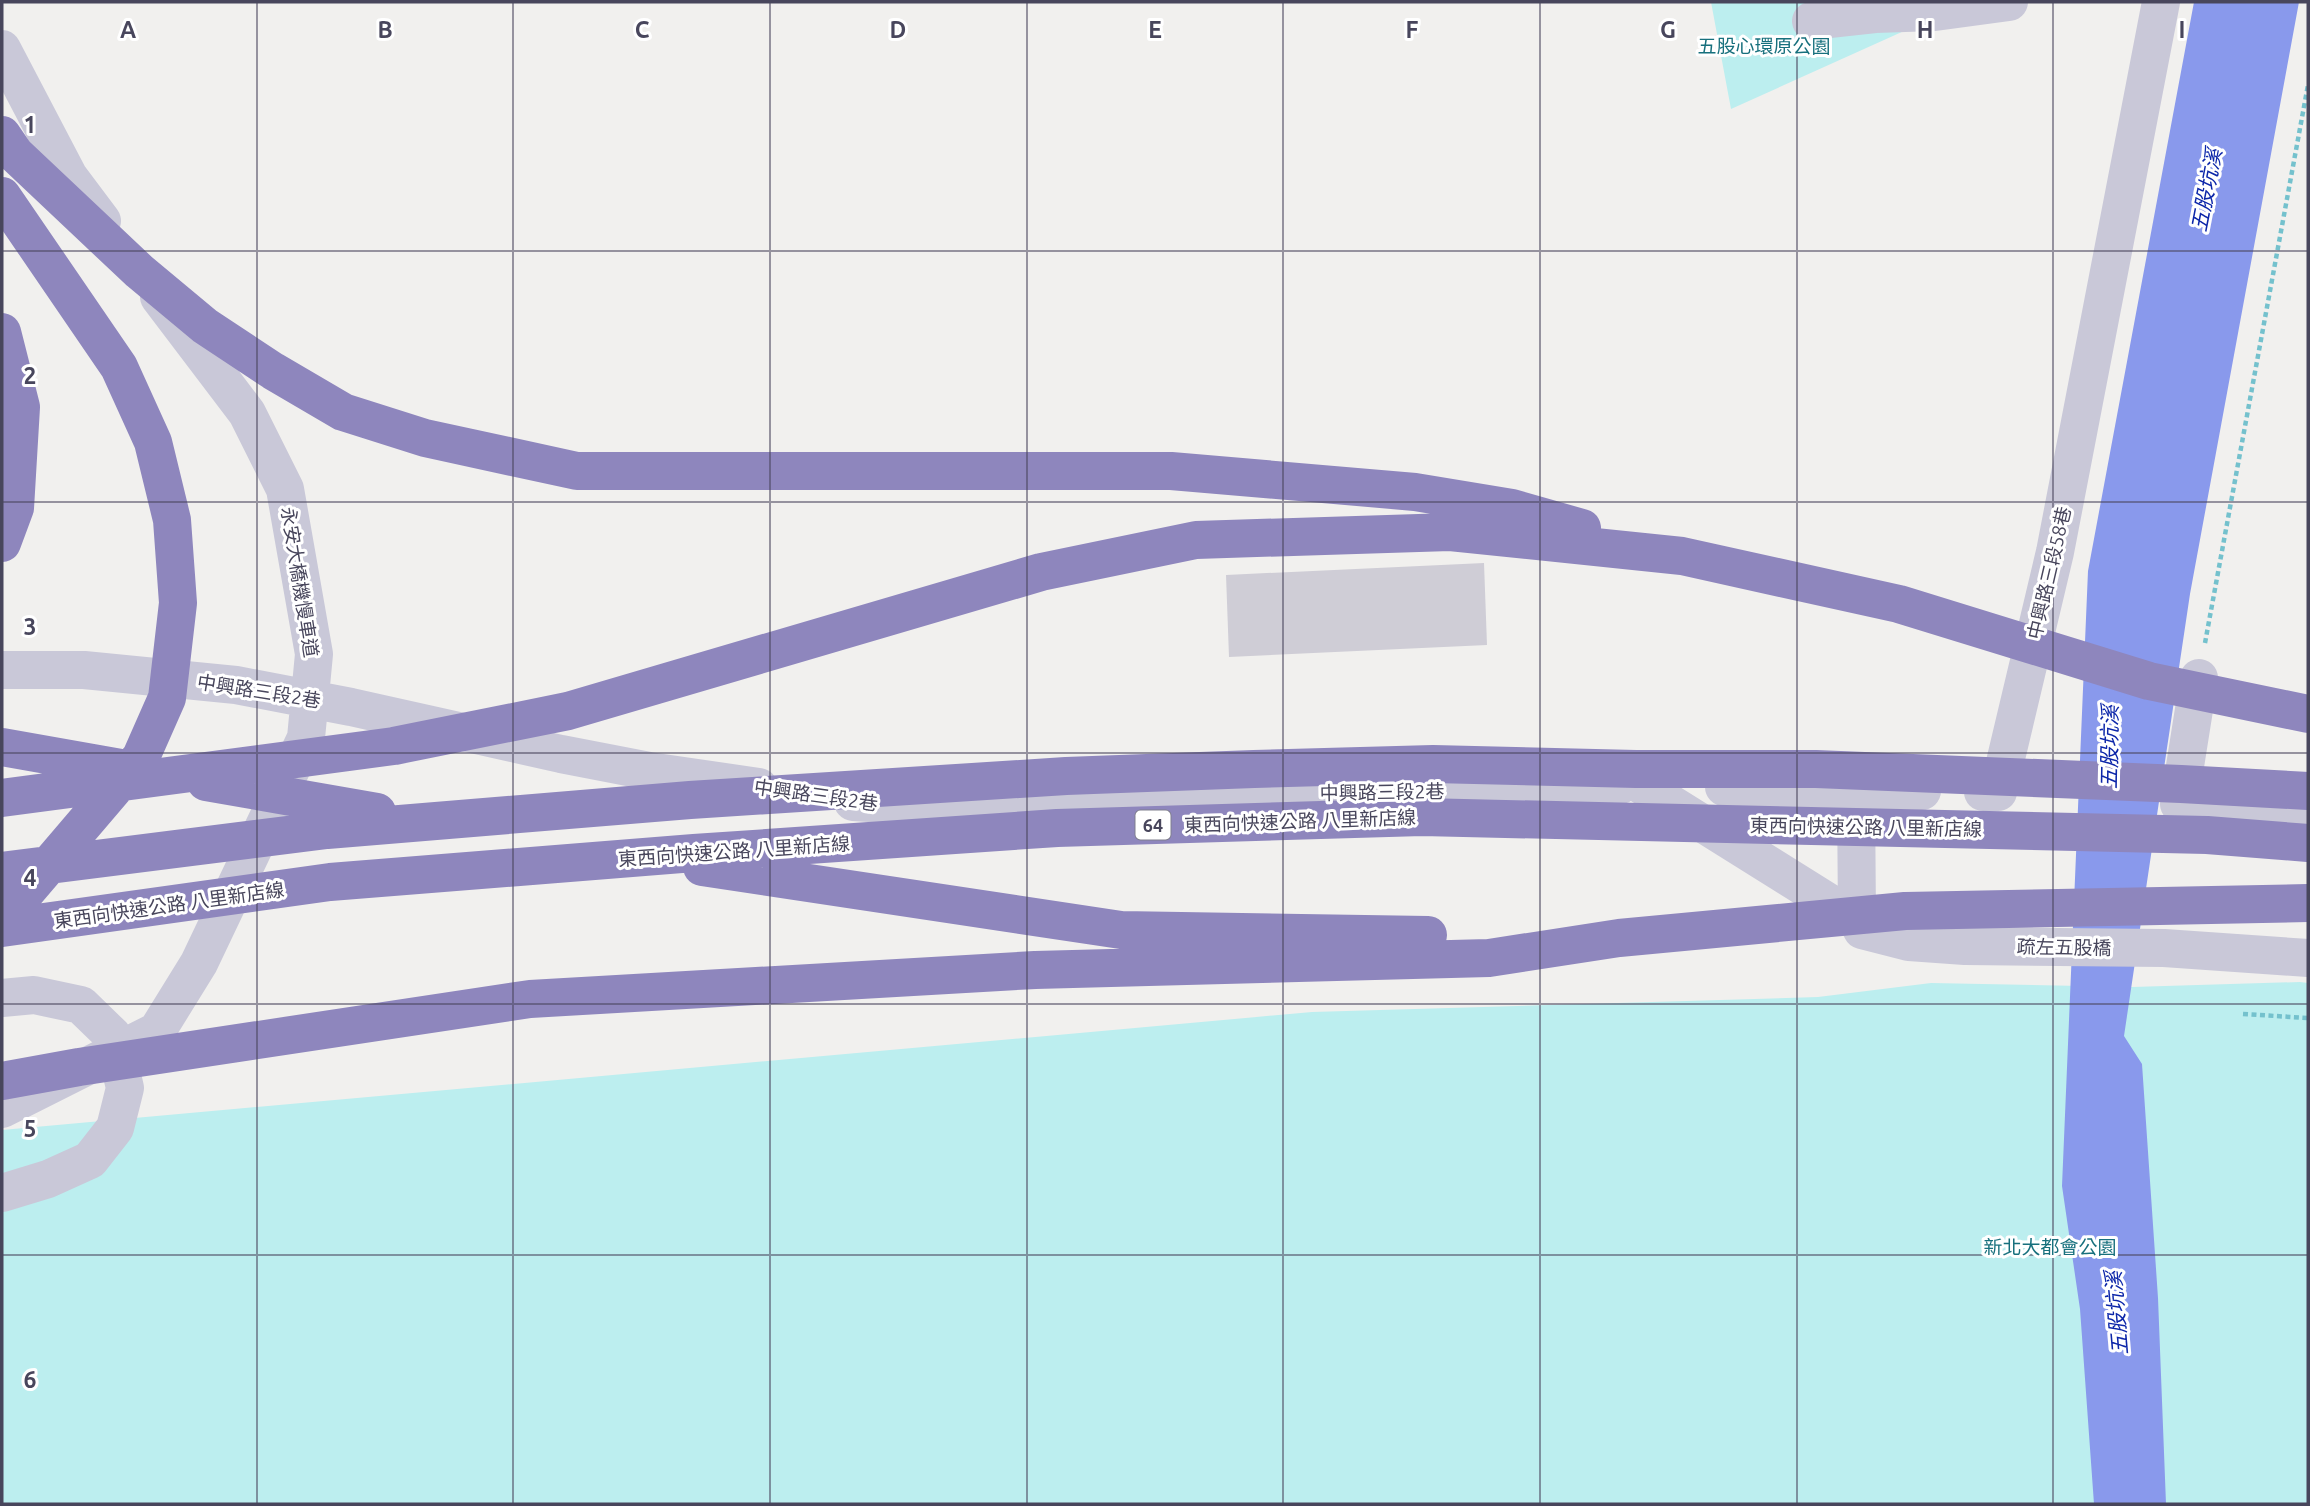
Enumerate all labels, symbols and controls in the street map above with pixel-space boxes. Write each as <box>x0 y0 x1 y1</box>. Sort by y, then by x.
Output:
text: A <box>120 17 136 42</box>
text: B <box>377 17 393 42</box>
text: C <box>635 17 650 42</box>
text: D <box>890 17 906 42</box>
text: E <box>1148 17 1162 42</box>
text: F <box>1406 17 1419 42</box>
text: G <box>1660 17 1676 42</box>
text: H <box>1917 17 1933 42</box>
text: I <box>2179 17 2185 42</box>
park label: 五股心環原公園 <box>1697 35 1831 57</box>
text: 1 <box>24 112 36 137</box>
water label: 五股坑溪 <box>2186 144 2226 234</box>
text: 2 <box>24 363 36 388</box>
street label: 永安大橋機慢車道 <box>277 505 323 659</box>
street label: 中興路三段58巷 <box>2023 505 2075 641</box>
text: 3 <box>24 614 36 639</box>
street label: 中興路三段2巷 <box>196 670 322 712</box>
water label: 五股坑溪 <box>2096 702 2122 789</box>
street label: 中興路三段2巷 <box>753 775 879 815</box>
street label: 中興路三段2巷 <box>1319 780 1445 804</box>
street label: 東西向快速公路 八里新店線 <box>1184 806 1416 836</box>
road number: 64 <box>1136 810 1170 840</box>
street label: 東西向快速公路 八里新店線 <box>1750 814 1982 840</box>
street label: 東西向快速公路 八里新店線 <box>617 832 851 870</box>
text: 4 <box>24 865 37 890</box>
street label: 東西向快速公路 八里新店線 <box>52 878 286 932</box>
street label: 疏左五股橋 <box>2016 935 2112 959</box>
text: 5 <box>24 1116 36 1141</box>
park label: 新北大都會公園 <box>1983 1236 2117 1258</box>
water label: 五股坑溪 <box>2100 1267 2132 1356</box>
text: 6 <box>24 1367 37 1392</box>

